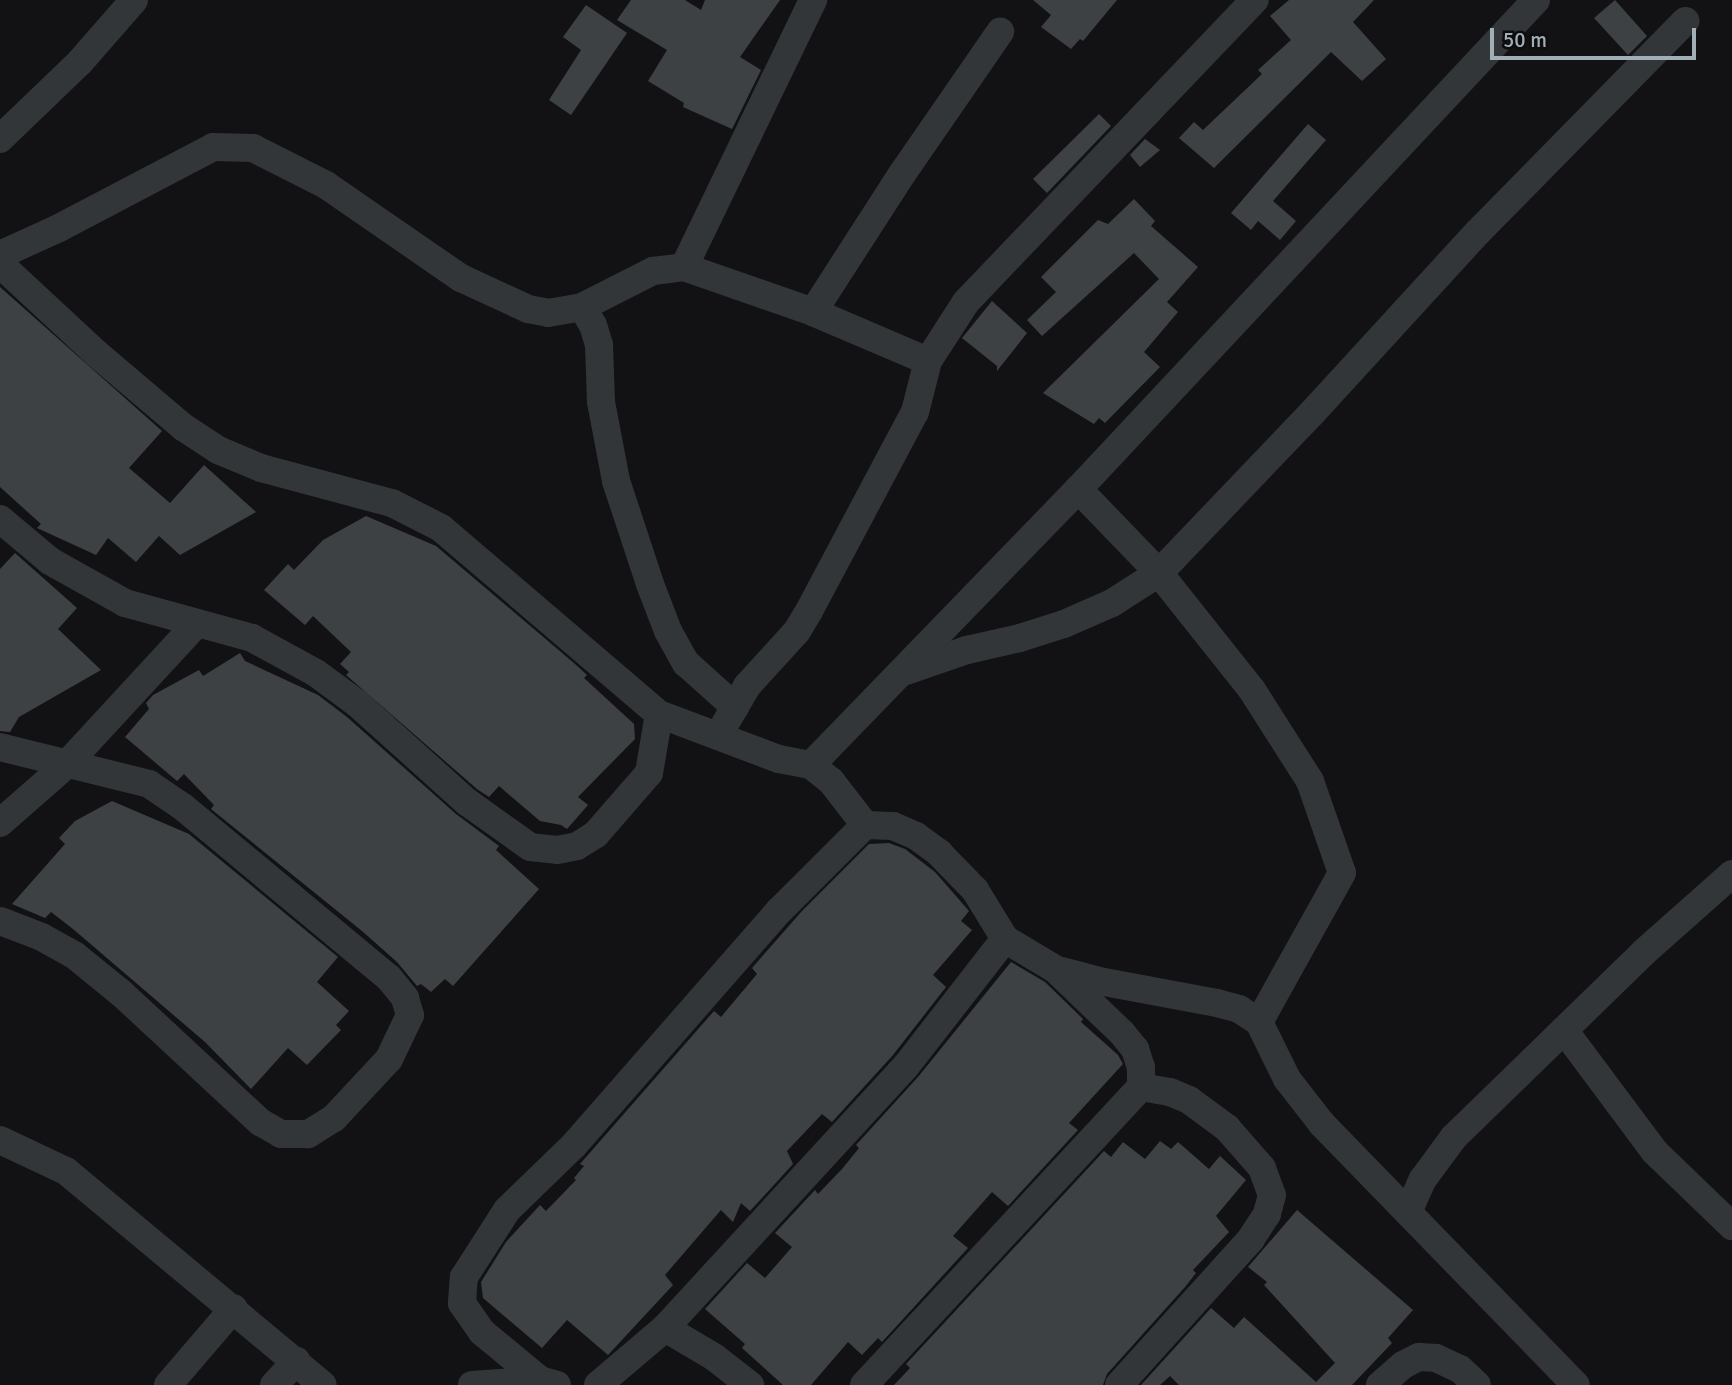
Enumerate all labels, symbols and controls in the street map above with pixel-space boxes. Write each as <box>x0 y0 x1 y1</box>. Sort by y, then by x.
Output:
scale bar <box>1494 14 1700 58</box>
text: 50 m <box>1503 27 1547 53</box>

